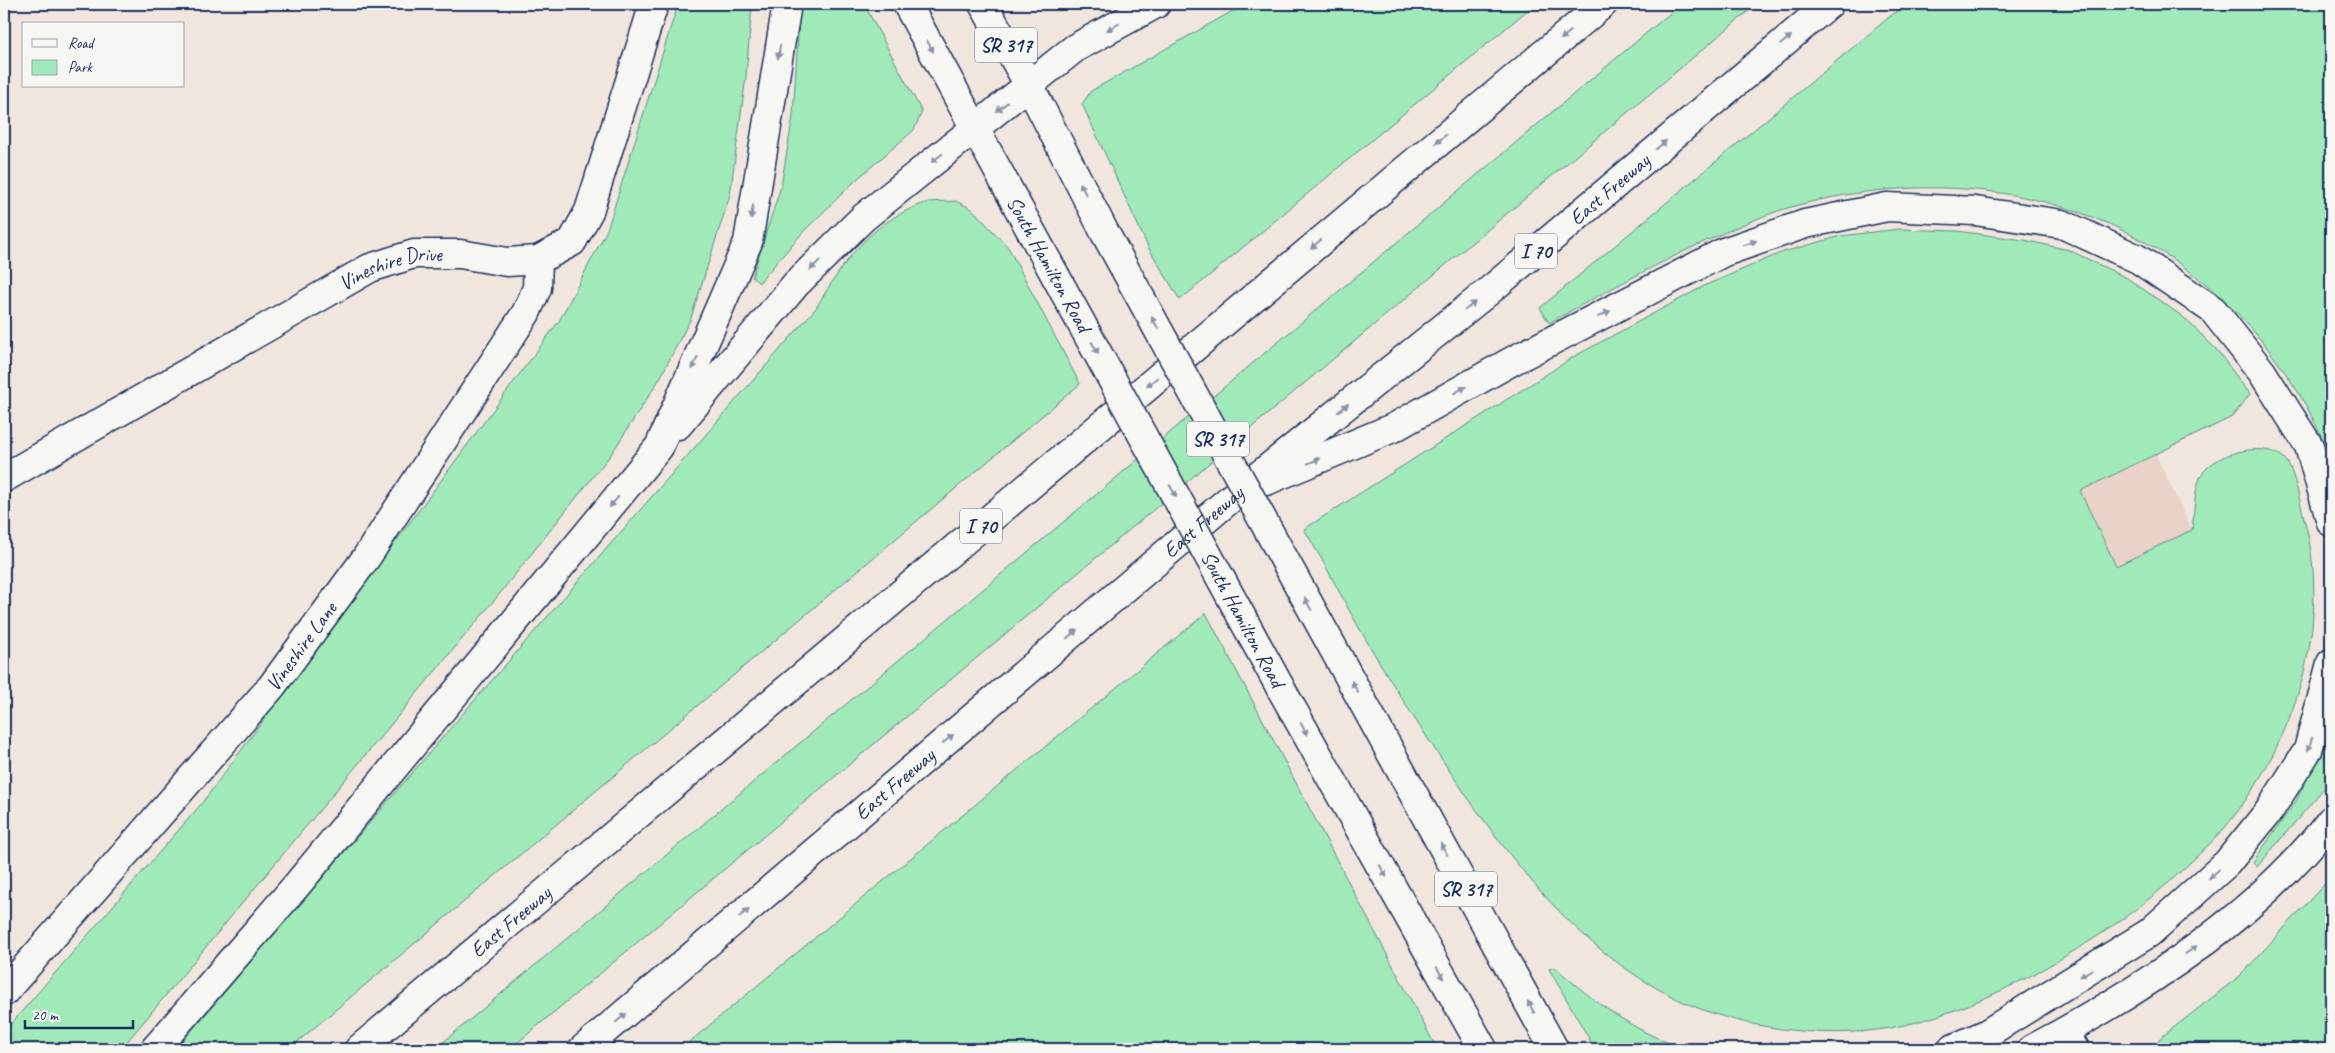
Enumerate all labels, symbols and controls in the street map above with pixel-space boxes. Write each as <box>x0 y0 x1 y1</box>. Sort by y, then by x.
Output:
legend <box>22 22 185 88</box>
one-way arrow <box>1106 23 1120 31</box>
road number: SR 317 <box>975 28 1037 62</box>
one-way arrow <box>1560 29 1572 41</box>
text: Road <box>68 34 95 53</box>
one-way arrow <box>1779 35 1792 46</box>
one-way arrow <box>926 40 935 53</box>
one-way arrow <box>775 44 783 60</box>
text: Park <box>68 58 93 77</box>
one-way arrow <box>996 101 1009 112</box>
one-way arrow <box>1435 134 1448 145</box>
one-way arrow <box>1655 140 1668 151</box>
street label: East Freeway <box>1564 147 1656 231</box>
one-way arrow <box>931 152 943 164</box>
one-way arrow <box>1079 182 1087 196</box>
street label: South Hamilton Road <box>1001 192 1099 340</box>
one-way arrow <box>748 205 756 221</box>
road number: I 70 <box>1515 234 1557 268</box>
one-way arrow <box>1311 238 1323 250</box>
one-way arrow <box>1742 239 1757 246</box>
street label: Vineshire Drive <box>334 240 443 296</box>
one-way arrow <box>809 259 821 271</box>
one-way arrow <box>1463 301 1476 312</box>
one-way arrow <box>1596 310 1611 318</box>
one-way arrow <box>1150 316 1159 330</box>
one-way arrow <box>1091 341 1099 355</box>
one-way arrow <box>691 356 699 370</box>
one-way arrow <box>1146 377 1159 388</box>
one-way arrow <box>1454 386 1467 395</box>
one-way arrow <box>1336 402 1349 413</box>
road number: SR 317 <box>1187 422 1249 456</box>
one-way arrow <box>1307 456 1321 464</box>
street label: East Freeway <box>1158 479 1250 563</box>
one-way arrow <box>1169 483 1177 498</box>
one-way arrow <box>608 495 619 508</box>
road number: I 70 <box>960 508 1002 544</box>
street label: South Hamilton Road <box>1195 546 1292 695</box>
street label: Vineshire Lane <box>260 596 343 696</box>
one-way arrow <box>1304 596 1312 611</box>
one-way arrow <box>1065 628 1078 639</box>
one-way arrow <box>1350 681 1359 694</box>
one-way arrow <box>1300 722 1308 737</box>
one-way arrow <box>942 734 954 745</box>
one-way arrow <box>2305 737 2313 752</box>
street label: East Freeway <box>849 741 942 826</box>
one-way arrow <box>1440 842 1449 855</box>
one-way arrow <box>1379 865 1388 878</box>
one-way arrow <box>2208 868 2220 880</box>
road number: SR 317 <box>1435 872 1497 906</box>
street label: East Freeway <box>465 879 558 963</box>
one-way arrow <box>738 907 751 918</box>
one-way arrow <box>2184 945 2198 955</box>
one-way arrow <box>1436 966 1444 980</box>
one-way arrow <box>2079 968 2092 978</box>
scale bar <box>25 998 132 1030</box>
one-way arrow <box>1527 999 1535 1014</box>
text: 20 m <box>32 1006 59 1025</box>
one-way arrow <box>615 1013 627 1024</box>

